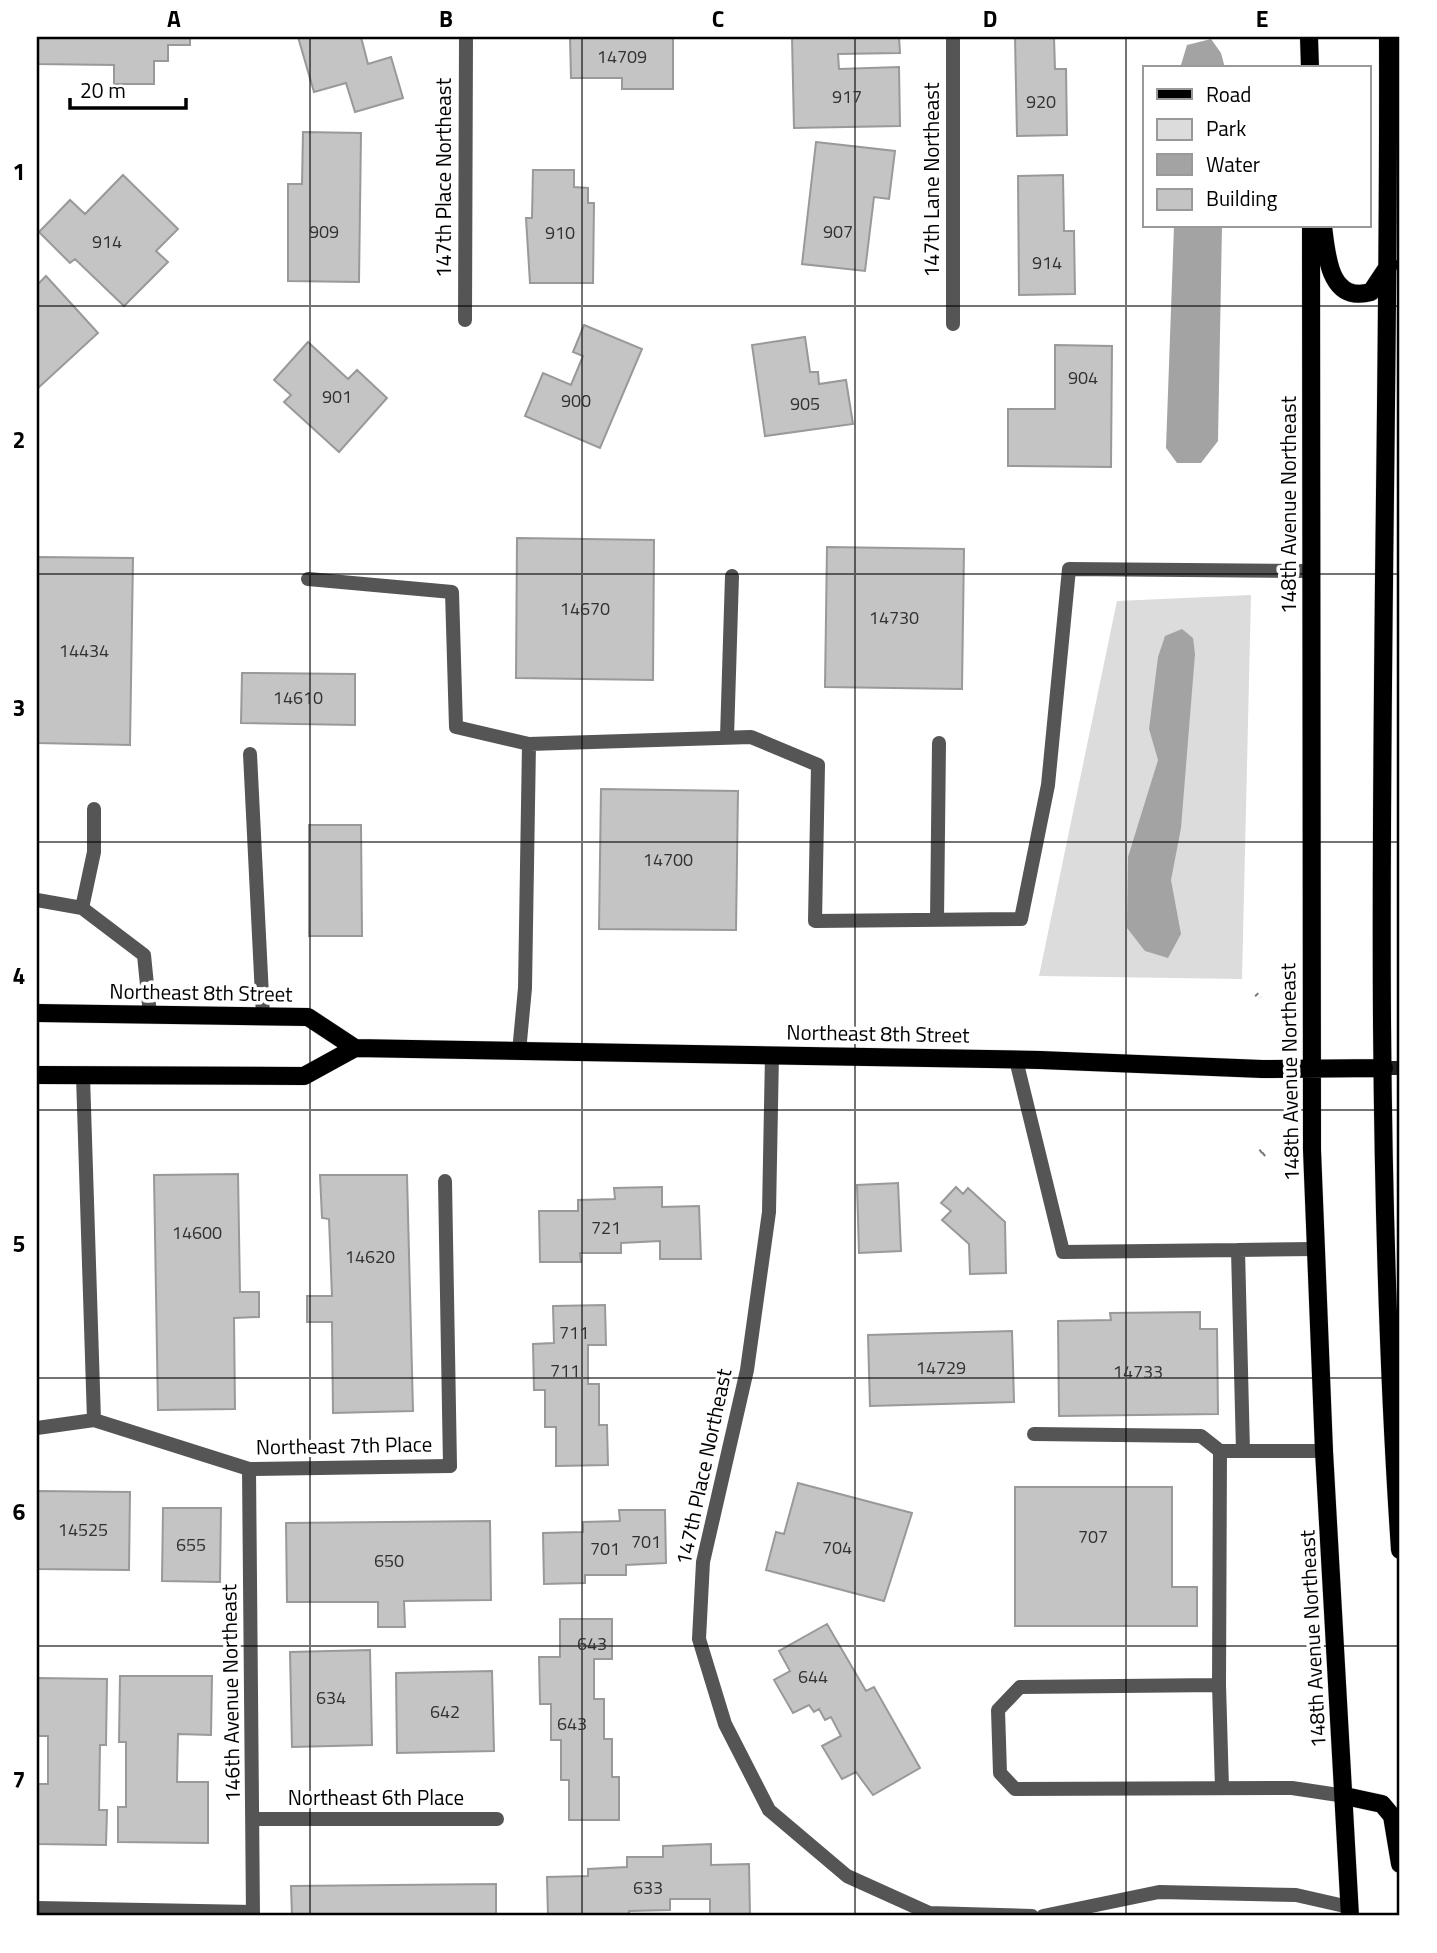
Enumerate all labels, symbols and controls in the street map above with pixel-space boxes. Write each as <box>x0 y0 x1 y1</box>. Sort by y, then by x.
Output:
text: A <box>167 1 181 36</box>
text: B <box>439 1 453 36</box>
text: C <box>712 1 724 36</box>
text: D <box>983 1 997 36</box>
text: E <box>1256 1 1268 36</box>
house number: 14709 <box>597 43 647 70</box>
scale bar <box>70 66 186 110</box>
legend <box>1143 66 1370 228</box>
text: 20 m <box>80 74 126 106</box>
street label: 147th Place Northeast <box>427 77 459 278</box>
text: Road <box>1206 78 1251 110</box>
street label: 147th Lane Northeast <box>915 82 947 277</box>
house number: 917 <box>832 83 862 110</box>
house number: 920 <box>1026 88 1056 115</box>
text: Park <box>1206 112 1246 144</box>
text: Water <box>1206 148 1260 180</box>
text: 1 <box>13 154 25 189</box>
text: Building <box>1206 182 1278 214</box>
house number: 909 <box>309 218 339 245</box>
house number: 907 <box>823 218 853 245</box>
house number: 910 <box>545 219 575 246</box>
house number: 914 <box>92 228 122 255</box>
house number: 914 <box>1032 249 1062 276</box>
house number: 904 <box>1068 364 1098 391</box>
house number: 901 <box>322 383 352 410</box>
house number: 900 <box>561 387 591 414</box>
house number: 905 <box>790 390 820 417</box>
street label: 148th Avenue Northeast <box>1272 395 1304 614</box>
text: 2 <box>13 422 25 457</box>
house number: 14670 <box>560 595 610 622</box>
house number: 14730 <box>869 604 919 631</box>
house number: 14434 <box>59 637 109 664</box>
house number: 14610 <box>273 684 323 711</box>
text: 3 <box>13 690 25 725</box>
house number: 14700 <box>643 846 693 873</box>
text: 4 <box>13 958 25 993</box>
street label: 148th Avenue Northeast <box>1271 962 1307 1181</box>
street label: Northeast 8th Street <box>109 974 293 1010</box>
street label: Northeast 8th Street <box>786 1015 970 1051</box>
house number: 721 <box>591 1214 621 1241</box>
house number: 14600 <box>172 1219 222 1246</box>
text: 5 <box>13 1226 25 1261</box>
house number: 14620 <box>345 1243 395 1270</box>
house number: 711 <box>559 1319 589 1346</box>
house number: 14729 <box>916 1354 966 1381</box>
house number: 711 <box>550 1357 580 1384</box>
house number: 14733 <box>1113 1358 1163 1385</box>
street label: 147th Place Northeast <box>667 1365 740 1568</box>
street label: Northeast 7th Place <box>255 1427 432 1463</box>
text: 6 <box>13 1494 26 1529</box>
house number: 14525 <box>58 1516 108 1543</box>
house number: 707 <box>1078 1523 1108 1550</box>
house number: 701 <box>631 1528 661 1555</box>
street label: 148th Avenue Northeast <box>1290 1529 1334 1749</box>
house number: 655 <box>176 1531 206 1558</box>
house number: 704 <box>822 1534 852 1561</box>
house number: 701 <box>590 1535 620 1562</box>
house number: 650 <box>374 1547 404 1574</box>
street label: 146th Avenue Northeast <box>212 1583 248 1802</box>
house number: 643 <box>577 1630 607 1657</box>
house number: 644 <box>798 1663 828 1690</box>
house number: 634 <box>316 1684 346 1711</box>
house number: 642 <box>430 1698 460 1725</box>
house number: 643 <box>557 1710 587 1737</box>
text: 7 <box>13 1762 25 1797</box>
street label: Northeast 6th Place <box>288 1781 464 1813</box>
house number: 633 <box>633 1874 663 1901</box>

